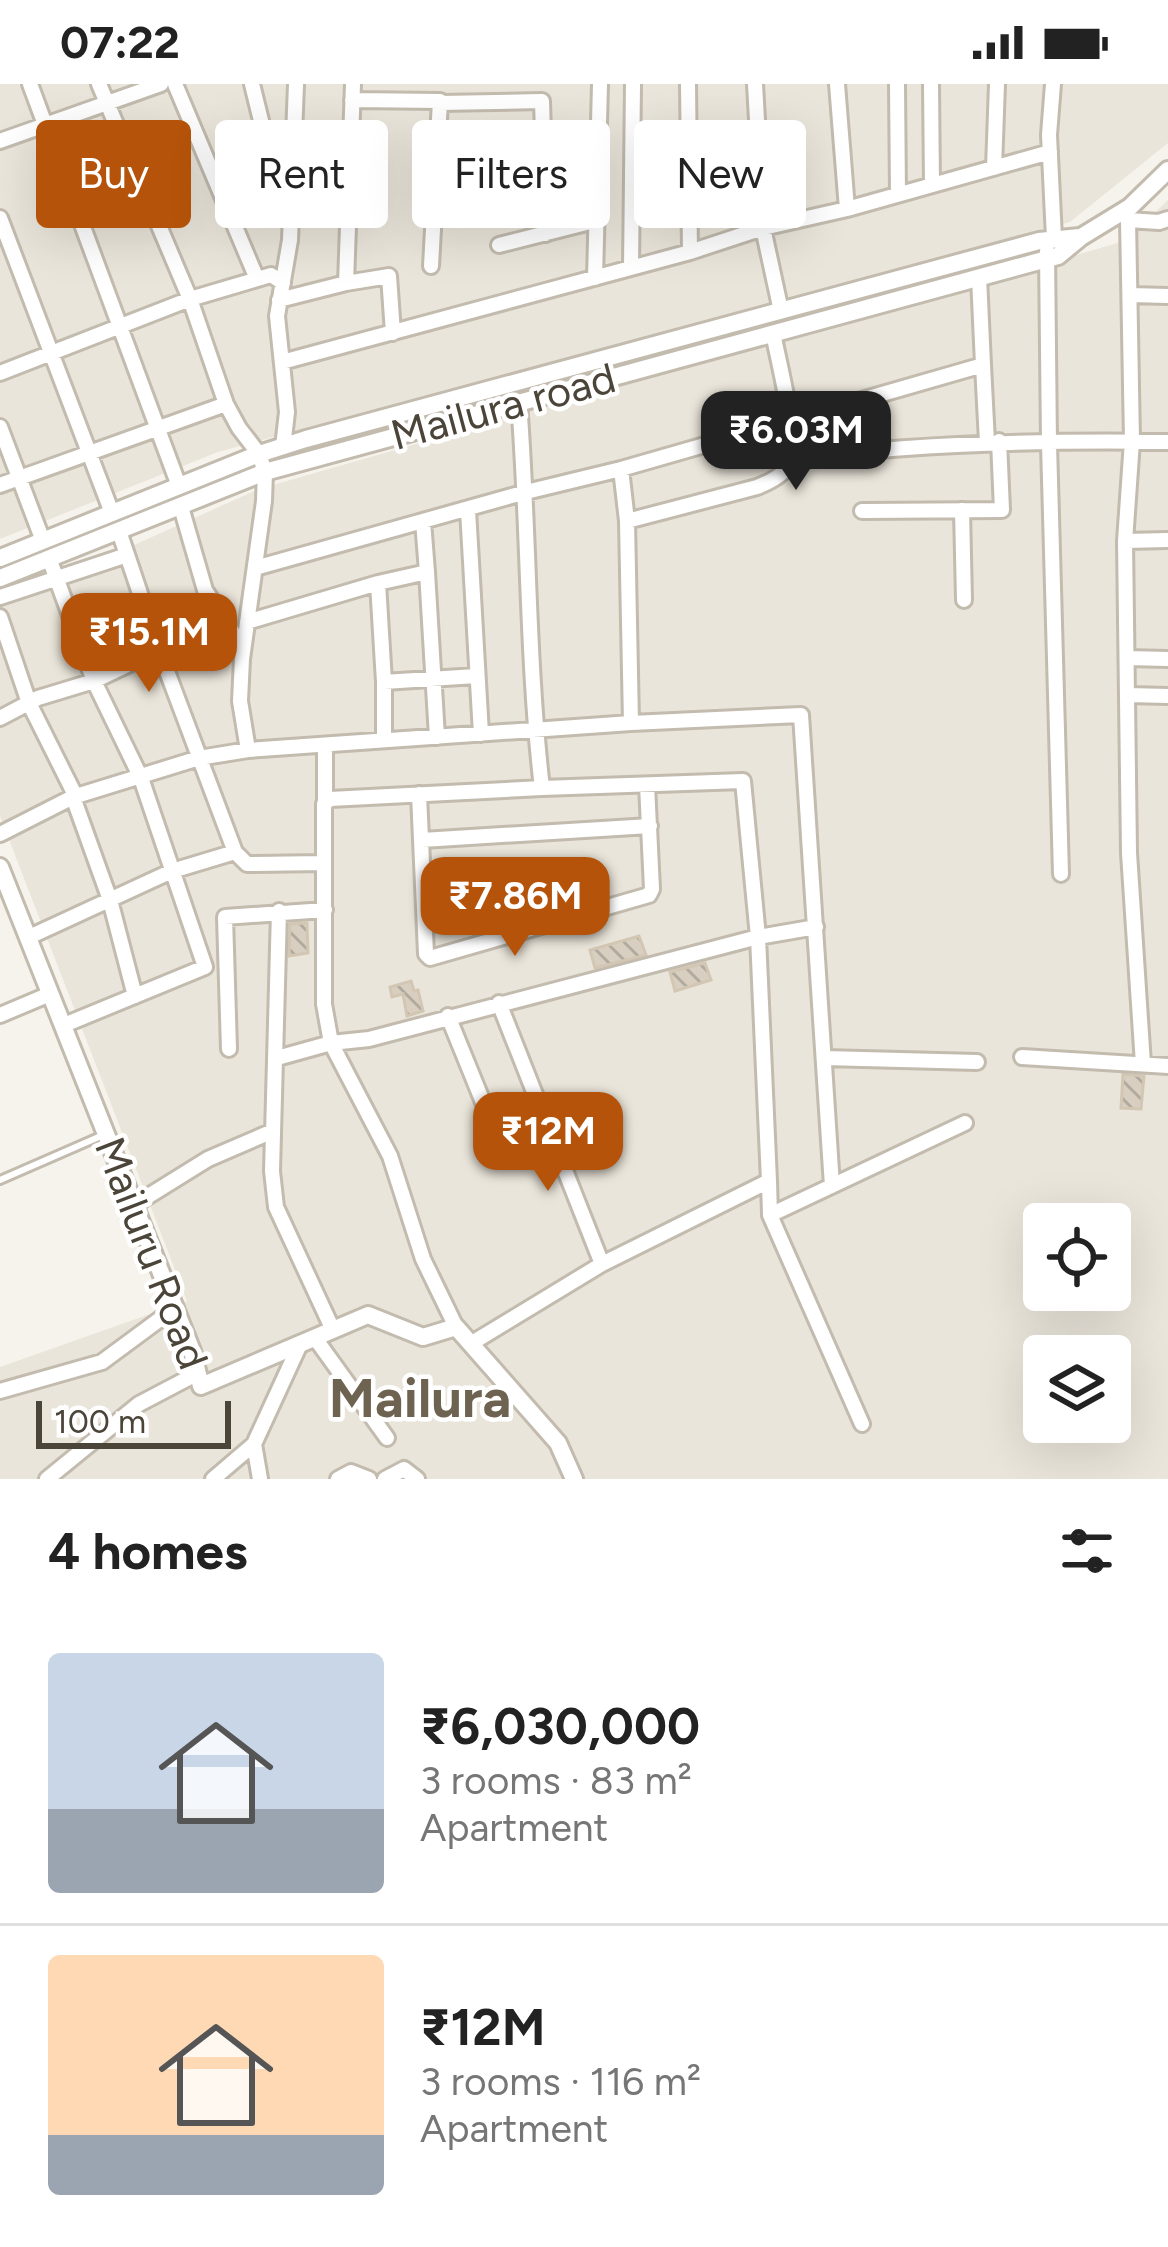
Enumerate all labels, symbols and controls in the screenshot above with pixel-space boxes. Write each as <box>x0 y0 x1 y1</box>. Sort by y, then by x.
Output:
text: 07:22 <box>60 15 180 69</box>
chip: Buy <box>36 120 191 228</box>
chip: Rent <box>215 120 388 228</box>
chip: Filters <box>412 120 610 228</box>
chip: New <box>634 120 806 228</box>
street label: Mailura road <box>385 352 621 461</box>
pin: ₹6.03M <box>698 391 894 493</box>
text: ₹6.03M <box>728 406 864 453</box>
pin: ₹15.1M <box>51 593 247 695</box>
text: ₹15.1M <box>88 608 210 655</box>
pin: ₹7.86M <box>417 857 613 959</box>
text: ₹7.86M <box>448 872 582 919</box>
pin: ₹12M <box>477 1092 619 1194</box>
text: ₹12M <box>500 1107 596 1154</box>
street label: Mailuru Road <box>84 1130 219 1376</box>
map controls <box>1023 1203 1131 1443</box>
button: locate <box>1023 1203 1131 1311</box>
button: layers <box>1023 1335 1131 1443</box>
district label: Mailura <box>329 1366 511 1431</box>
scale bar <box>36 1395 231 1448</box>
text: 100 m <box>54 1402 146 1441</box>
icon: filters <box>1054 1518 1120 1584</box>
text: 4 homes <box>48 1521 248 1582</box>
text: ₹6,030,000 <box>420 1696 700 1757</box>
icon: home <box>144 1701 288 1845</box>
text: 3 rooms · 83 m² <box>420 1757 692 1804</box>
text: Apartment <box>420 1804 608 1851</box>
text: ₹12M <box>420 1997 545 2058</box>
icon: home <box>144 2003 288 2147</box>
text: 3 rooms · 116 m² <box>420 2058 701 2105</box>
text: Apartment <box>420 2105 608 2152</box>

